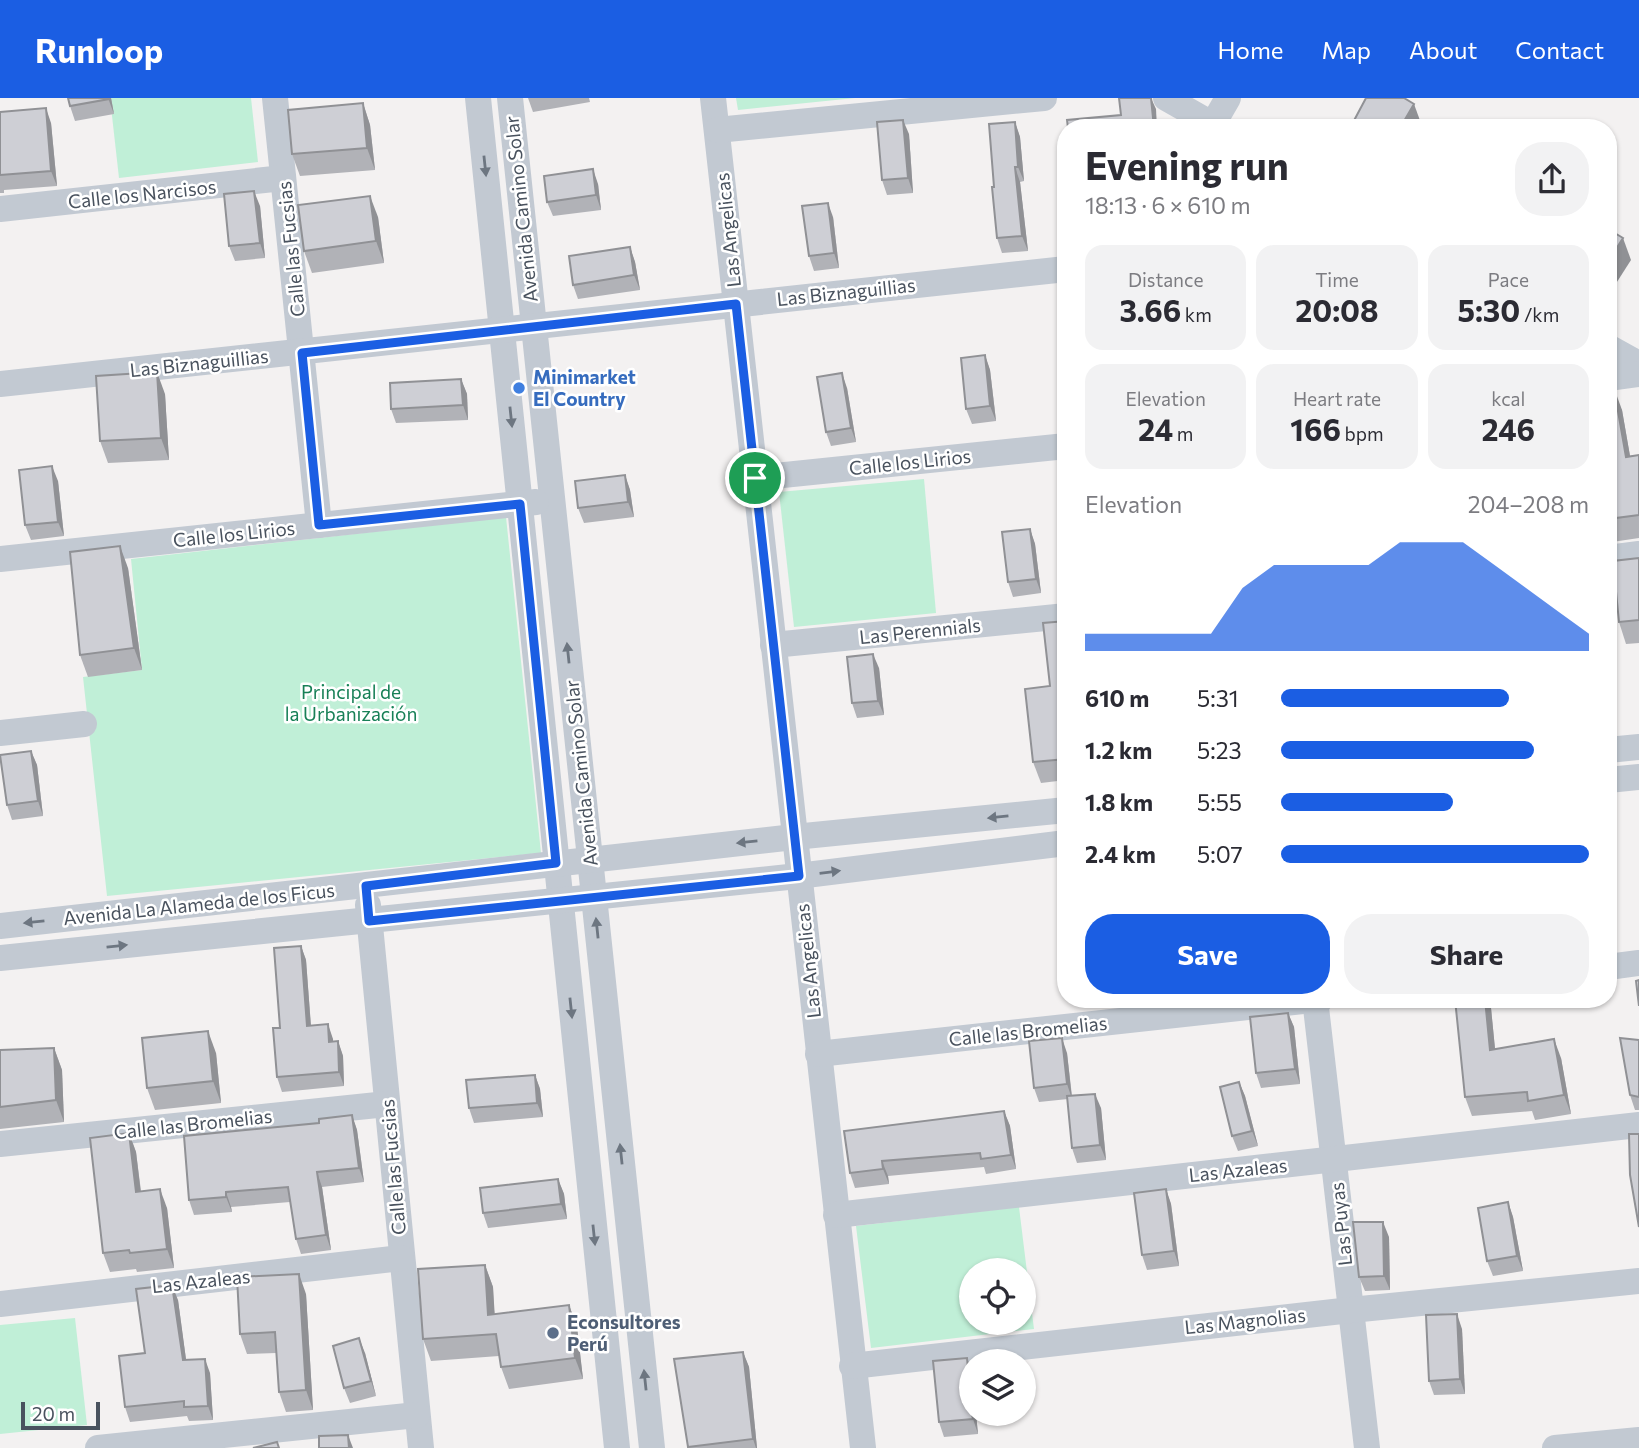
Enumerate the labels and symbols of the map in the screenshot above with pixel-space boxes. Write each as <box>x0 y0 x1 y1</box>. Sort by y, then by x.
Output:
street label: Avenida Camino Solar <box>499 114 542 303</box>
one-way arrow <box>480 155 491 177</box>
street label: Las Angelicas <box>710 172 745 288</box>
street label: Calle los Narcisos <box>67 174 217 213</box>
street label: Calle las Fucsias <box>272 180 309 318</box>
street label: Las Biznaguillias <box>775 273 916 310</box>
street label: Las Biznaguillias <box>128 344 269 381</box>
place label: Minimarket El Country <box>533 365 636 410</box>
marker: Minimarket El Country <box>511 380 527 396</box>
one-way arrow <box>506 406 517 428</box>
street label: Calle los Lirios <box>848 444 972 479</box>
pin <box>725 448 785 508</box>
street label: Calle los Lirios <box>172 516 296 551</box>
street label: Las Perennials <box>858 613 982 648</box>
one-way arrow <box>562 641 573 663</box>
street label: Avenida Camino Solar <box>559 678 602 867</box>
park label: Principal de la Urbanización <box>285 680 417 725</box>
one-way arrow <box>987 811 1009 822</box>
one-way arrow <box>736 837 758 848</box>
one-way arrow <box>819 867 841 878</box>
street label: Avenida La Alameda de los Ficus <box>62 878 336 929</box>
street label: Las Angelicas <box>790 903 825 1019</box>
one-way arrow <box>591 916 602 938</box>
one-way arrow <box>23 917 45 928</box>
one-way arrow <box>106 940 128 951</box>
one-way arrow <box>566 998 577 1020</box>
street label: Calle las Bromelias <box>948 1011 1108 1050</box>
street label: Calle las Fucsias <box>375 1098 410 1236</box>
street label: Calle las Bromelias <box>113 1104 273 1143</box>
one-way arrow <box>615 1143 626 1165</box>
street label: Las Azaleas <box>1188 1153 1288 1186</box>
street label: Las Puyas <box>1325 1181 1356 1267</box>
one-way arrow <box>589 1224 600 1246</box>
street label: Las Azaleas <box>151 1264 251 1297</box>
street label: Las Magnolias <box>1183 1303 1307 1338</box>
place label: Econsultores Perú <box>567 1310 681 1355</box>
marker: Econsultores Perú <box>545 1325 561 1341</box>
one-way arrow <box>639 1369 650 1391</box>
scale bar <box>21 1399 100 1431</box>

